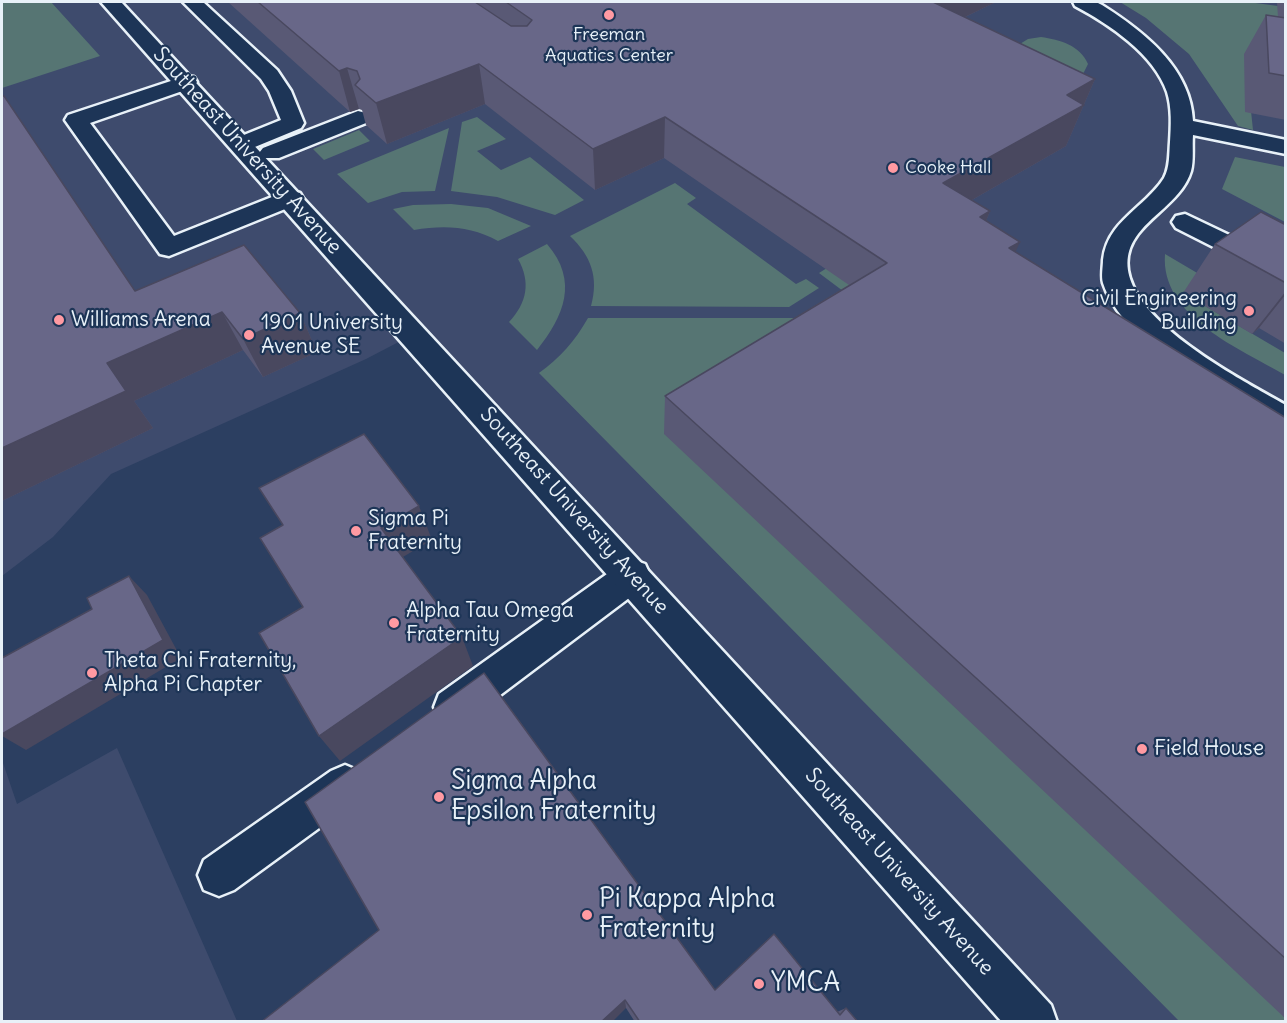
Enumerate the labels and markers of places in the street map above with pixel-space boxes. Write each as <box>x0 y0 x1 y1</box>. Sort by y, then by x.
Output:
marker: Freeman Aquatics Center <box>602 8 616 22</box>
place label: Freeman Aquatics Center <box>545 24 673 66</box>
place label: Cooke Hall <box>905 157 991 179</box>
marker: Cooke Hall <box>886 161 900 175</box>
place label: Civil Engineering Building <box>1081 286 1237 336</box>
marker: Civil Engineering Building <box>1242 304 1256 318</box>
place label: Williams Arena <box>71 307 211 333</box>
place label: 1901 University Avenue SE <box>261 310 403 360</box>
marker: Williams Arena <box>52 313 66 327</box>
marker: 1901 University Avenue SE <box>242 328 256 342</box>
place label: Sigma Pi Fraternity <box>368 506 462 556</box>
marker: Sigma Pi Fraternity <box>349 524 363 538</box>
place label: Alpha Tau Omega Fraternity <box>406 598 574 648</box>
marker: Alpha Tau Omega Fraternity <box>387 616 401 630</box>
place label: Theta Chi Fraternity, Alpha Pi Chapter <box>104 648 296 698</box>
marker: Theta Chi Fraternity, Alpha Pi Chapter <box>85 666 99 680</box>
place label: Field House <box>1154 736 1264 762</box>
marker: Field House <box>1135 742 1149 756</box>
place label: Sigma Alpha Epsilon Fraternity <box>451 766 657 828</box>
marker: Sigma Alpha Epsilon Fraternity <box>432 790 446 804</box>
place label: Pi Kappa Alpha Fraternity <box>599 884 775 946</box>
marker: Pi Kappa Alpha Fraternity <box>580 908 594 922</box>
place label: YMCA <box>771 968 840 1000</box>
marker: YMCA <box>752 977 766 991</box>

